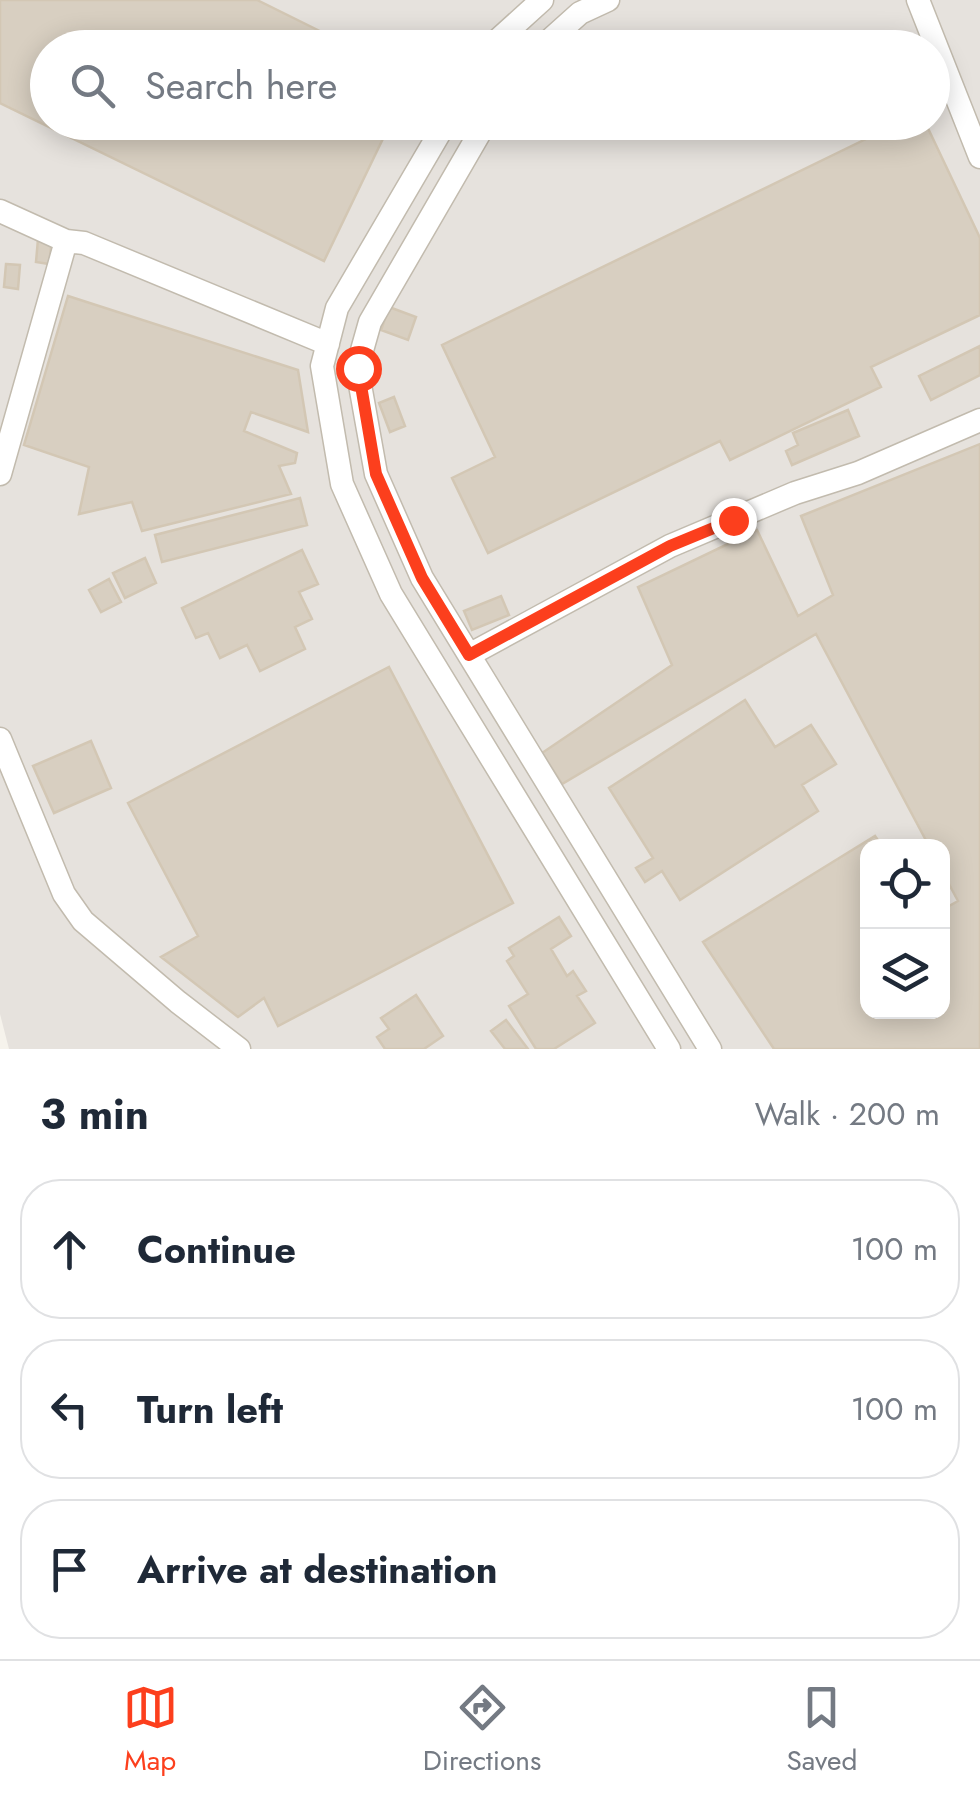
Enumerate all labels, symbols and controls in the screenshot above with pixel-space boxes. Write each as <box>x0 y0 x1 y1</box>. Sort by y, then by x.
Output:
search box <box>30 30 950 140</box>
icon: search <box>65 58 120 113</box>
text: Search here <box>145 58 337 113</box>
route start <box>336 346 382 392</box>
route end <box>711 498 757 544</box>
map controls <box>860 839 950 1019</box>
button: locate <box>860 839 950 929</box>
button: layers <box>860 929 950 1019</box>
text: 3 min <box>40 1084 149 1145</box>
text: Walk · 200 m <box>755 1091 940 1137</box>
icon: ahead <box>42 1222 97 1277</box>
text: Continue <box>137 1222 296 1277</box>
text: 100 m <box>851 1226 938 1272</box>
icon: left <box>42 1382 97 1437</box>
text: Turn left <box>137 1382 283 1437</box>
text: 100 m <box>851 1386 938 1432</box>
icon: arrive <box>42 1542 97 1597</box>
text: Arrive at destination <box>137 1542 498 1597</box>
tab: Map <box>123 1680 178 1781</box>
tab: Directions <box>423 1680 541 1781</box>
tab: Saved <box>786 1680 857 1781</box>

